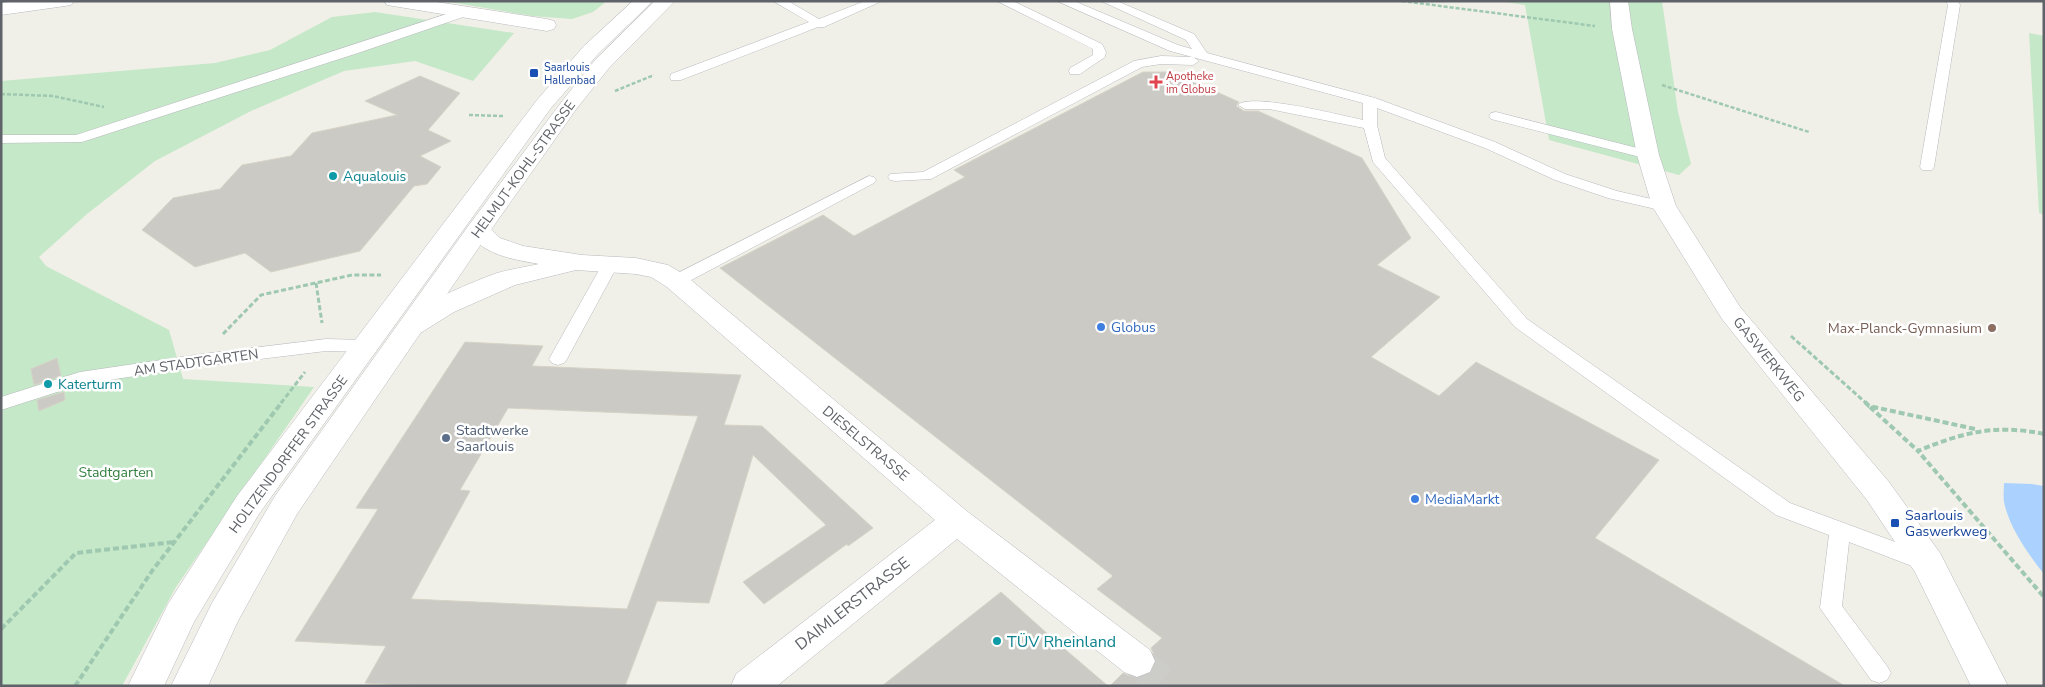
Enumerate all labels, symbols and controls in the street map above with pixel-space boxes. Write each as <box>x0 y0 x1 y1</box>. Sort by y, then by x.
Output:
place label: Saarlouis Hallenbad <box>544 60 595 88</box>
marker: Saarlouis Hallenbad <box>528 67 540 79</box>
place label: Apotheke im Globus <box>1166 69 1216 97</box>
marker: Apotheke im Globus <box>1150 76 1162 88</box>
street label: HELMUT-KOHL-STRASSE <box>467 96 580 242</box>
place label: Aqualouis <box>343 167 407 186</box>
marker: Aqualouis <box>327 170 339 182</box>
street label: GASWERKWEG <box>1729 313 1809 406</box>
place label: Globus <box>1111 318 1156 337</box>
place label: Max-Planck-Gymnasium <box>1828 319 1982 338</box>
marker: Globus <box>1095 321 1107 333</box>
marker: Max-Planck-Gymnasium <box>1986 322 1998 334</box>
street label: AM STADTGARTEN <box>132 344 260 381</box>
street label: HOLTZENDORFFER STRASSE <box>225 372 352 537</box>
place label: Katerturm <box>58 375 122 394</box>
marker: Katerturm <box>42 378 54 390</box>
street label: DIESELSTRASSE <box>818 402 913 485</box>
place label: Stadtwerke Saarlouis <box>456 421 528 456</box>
marker: Stadtwerke Saarlouis <box>440 432 452 444</box>
park label: Stadtgarten <box>78 463 154 482</box>
place label: MediaMarkt <box>1425 490 1499 509</box>
marker: MediaMarkt <box>1409 493 1421 505</box>
place label: Saarlouis Gaswerkweg <box>1905 506 1987 541</box>
marker: Saarlouis Gaswerkweg <box>1889 517 1901 529</box>
street label: DAIMLERSTRASSE <box>791 552 915 656</box>
place label: TÜV Rheinland <box>1007 631 1116 653</box>
marker: TÜV Rheinland <box>991 635 1003 647</box>

